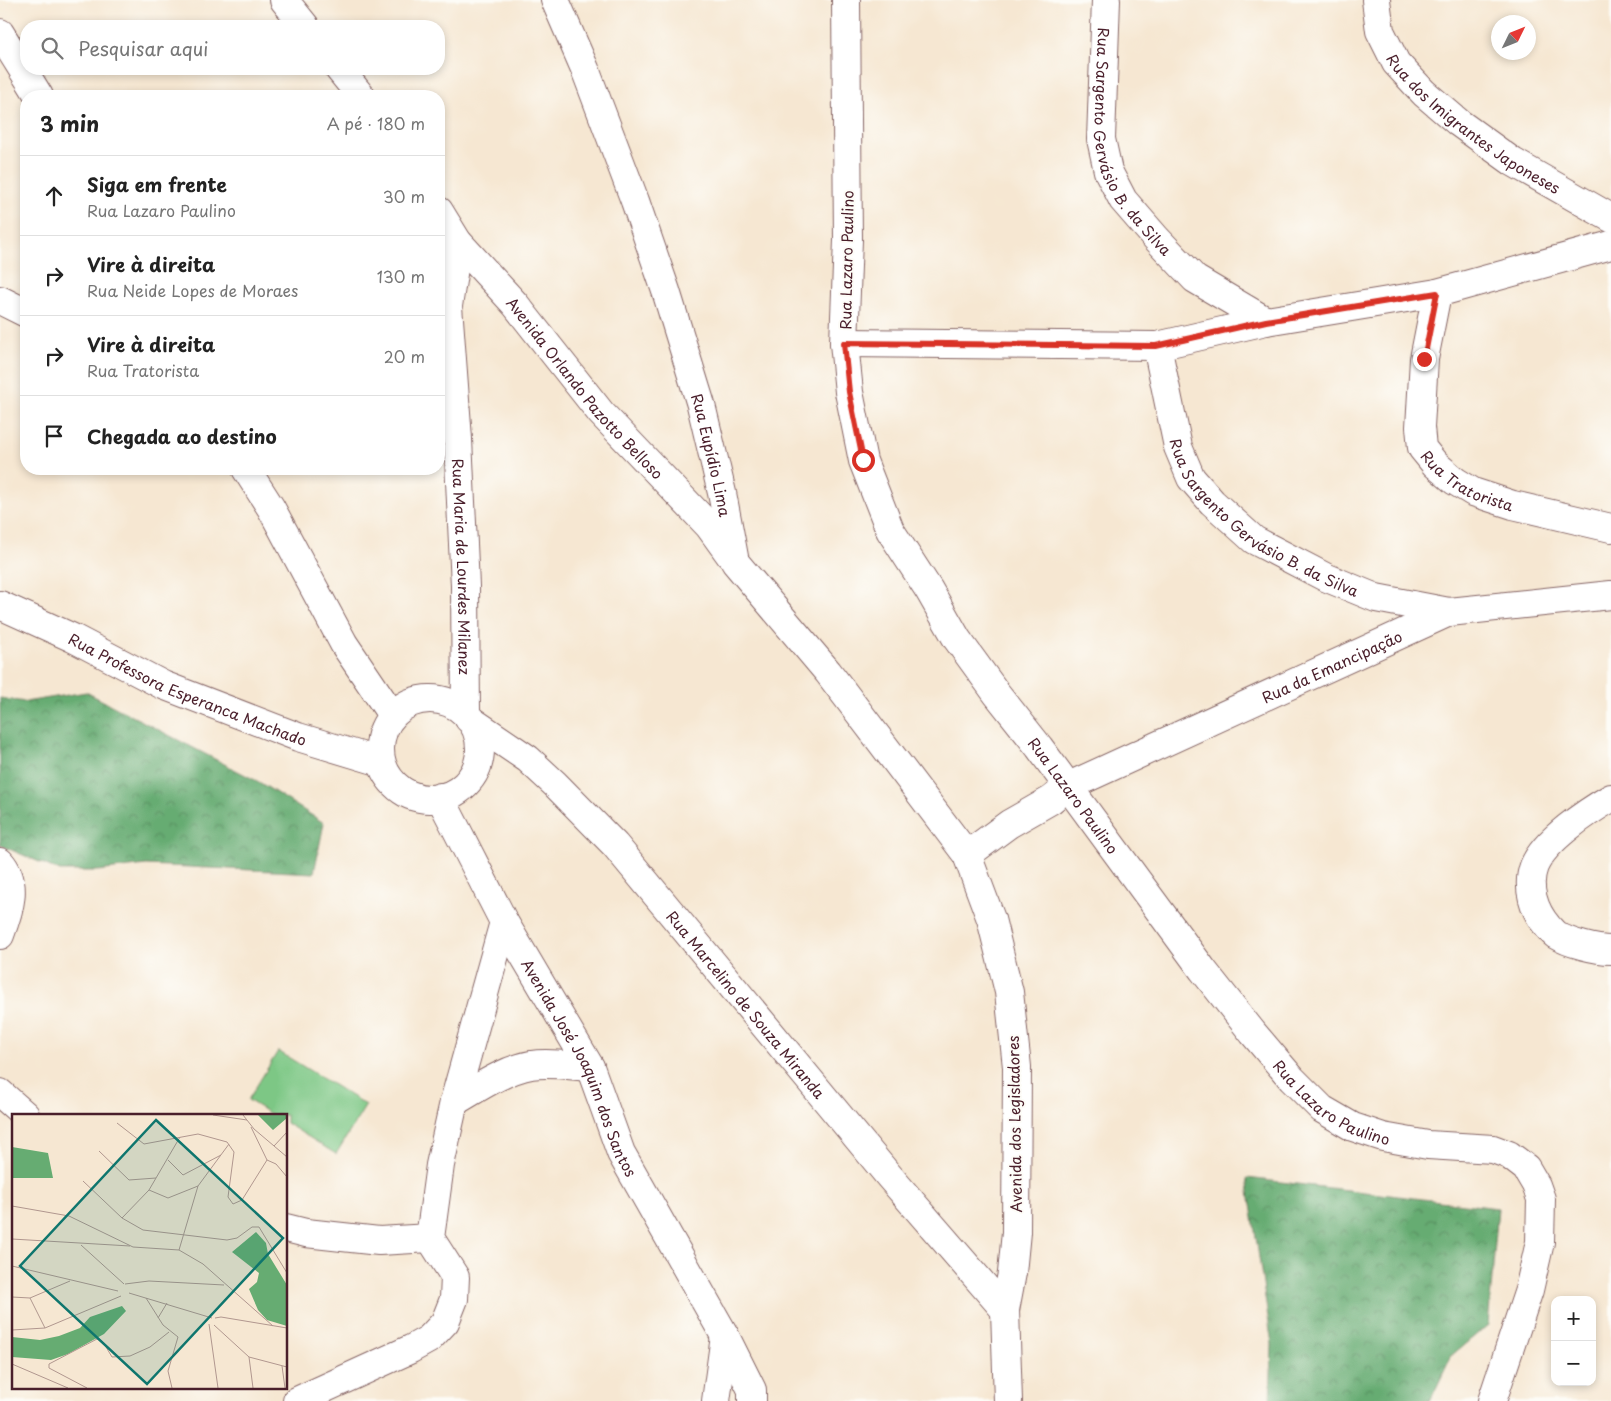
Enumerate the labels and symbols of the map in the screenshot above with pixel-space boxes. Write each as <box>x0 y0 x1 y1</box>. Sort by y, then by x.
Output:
north arrow <box>1491 15 1536 60</box>
street label: Rua Sargento Gervásio B. da Silva <box>1089 27 1178 261</box>
street label: Rua dos Imigrantes Japoneses <box>1382 50 1565 198</box>
street label: Rua Lazaro Paulino <box>833 190 859 330</box>
street label: Avenida Orlando Pazotto Belloso <box>502 291 669 484</box>
route end <box>1413 348 1436 371</box>
street label: Rua Eupídio Lima <box>687 390 738 519</box>
street label: Rua Sargento Gervásio B. da Silva <box>1165 436 1363 602</box>
street label: Rua Tratorista <box>1416 445 1517 516</box>
route start <box>852 449 875 472</box>
street label: Rua Maria de Lourdes Milanez <box>447 458 477 675</box>
street label: Rua da Emancipação <box>1258 624 1405 708</box>
street label: Rua Professora Esperanca Machado <box>65 626 310 750</box>
street label: Rua Lazaro Paulino <box>1024 732 1125 858</box>
street label: Rua Marcelino de Souza Miranda <box>662 905 832 1104</box>
street label: Avenida José Joaquim dos Santos <box>517 954 644 1181</box>
street label: Avenida dos Legisladores <box>1001 1035 1027 1213</box>
street label: Rua Lazaro Paulino <box>1268 1054 1392 1150</box>
inset map <box>12 1114 288 1388</box>

